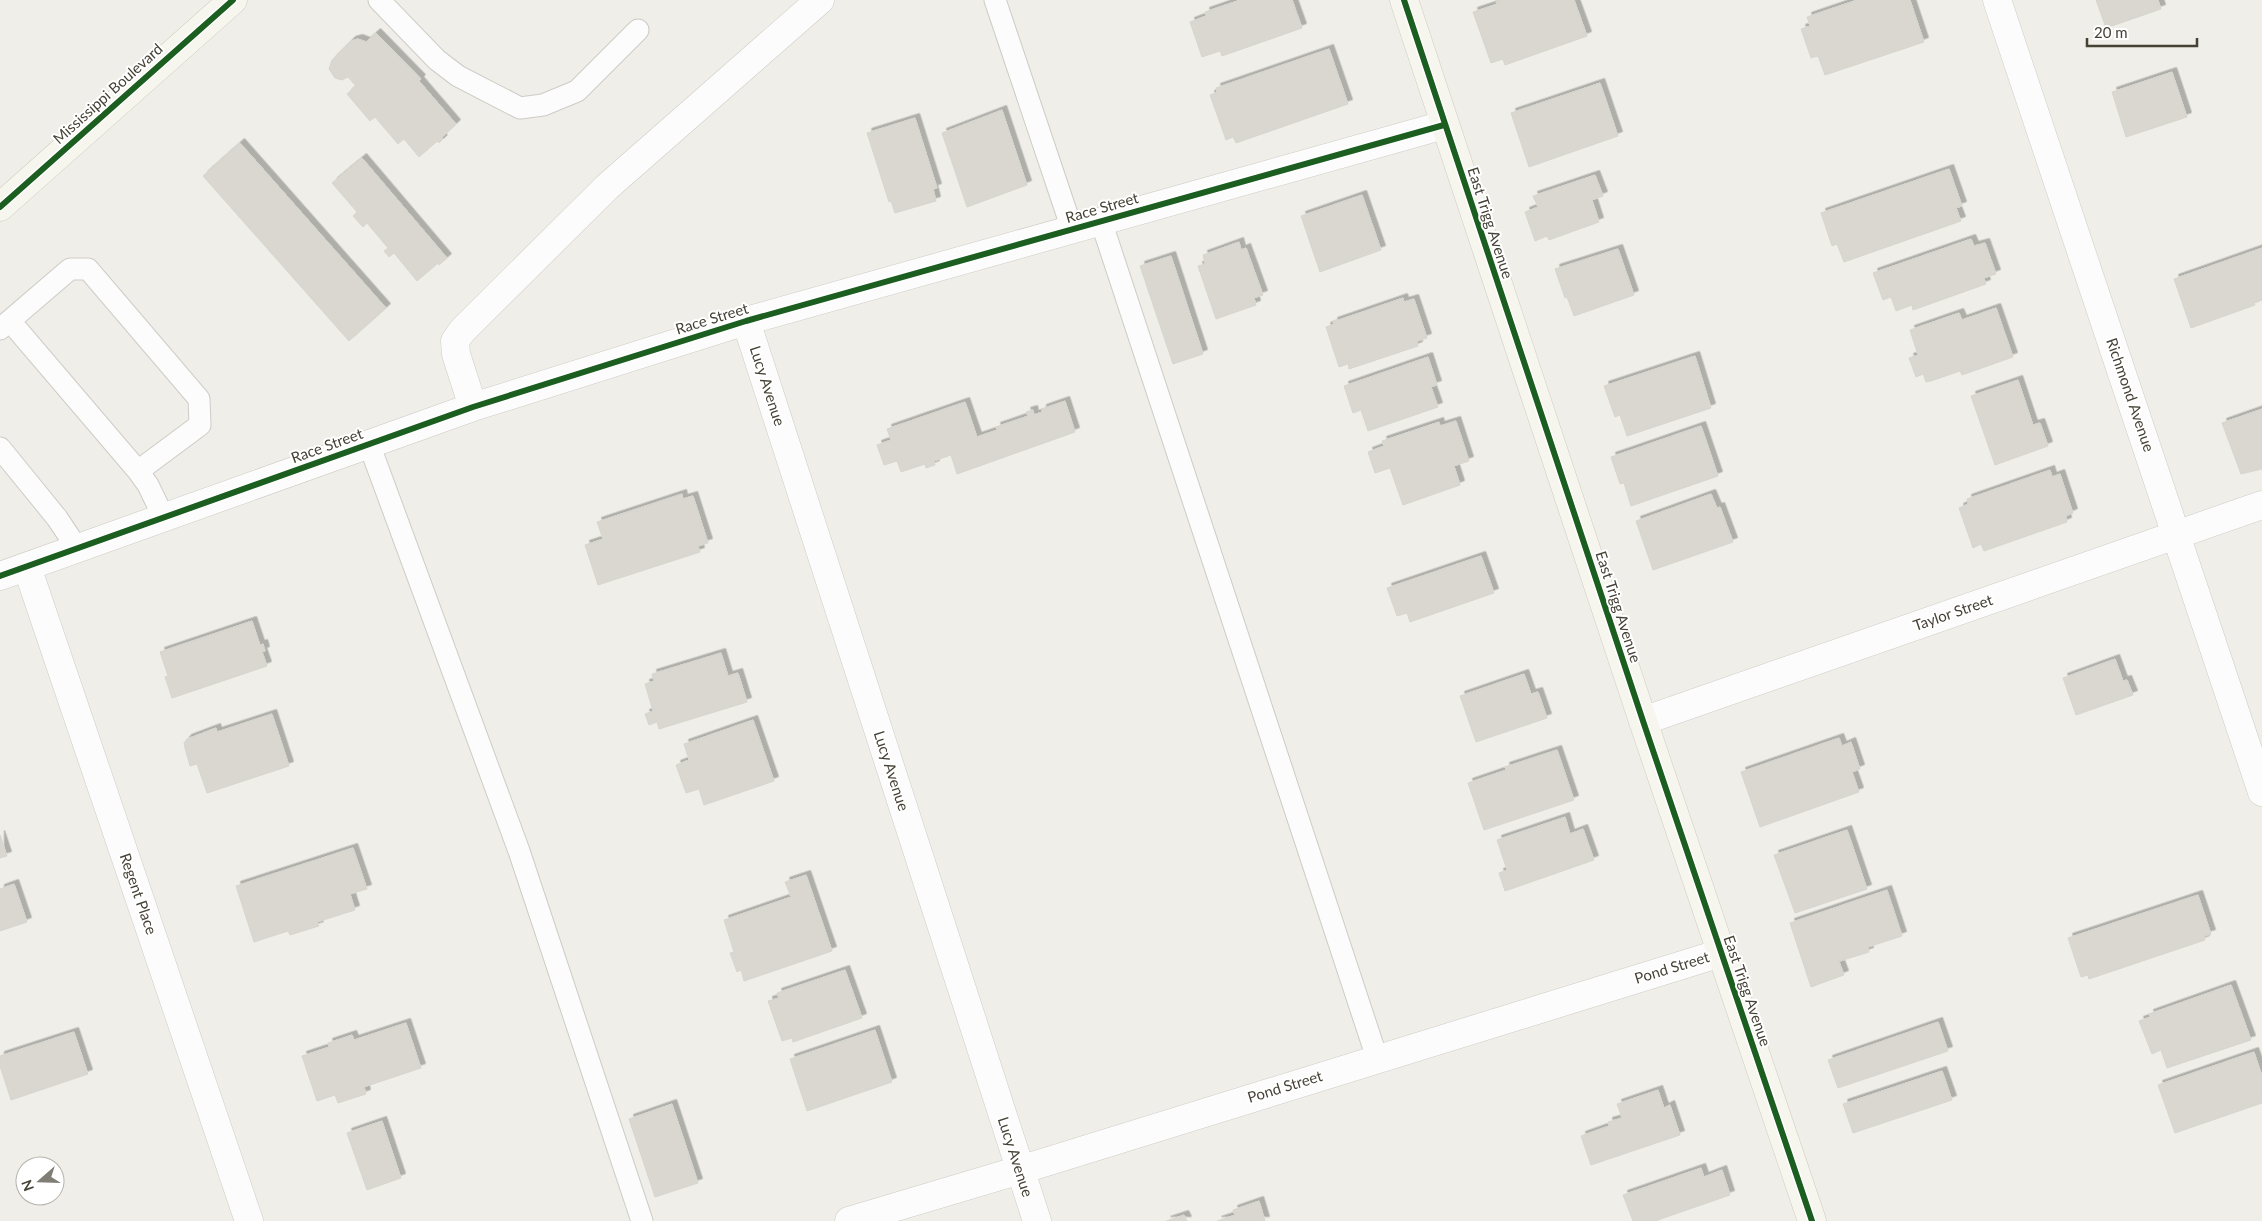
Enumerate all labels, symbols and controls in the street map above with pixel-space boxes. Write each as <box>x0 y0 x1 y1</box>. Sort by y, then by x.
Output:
scale bar <box>2087 15 2197 47</box>
text: 20 m <box>2094 23 2128 41</box>
street label: Mississippi Boulevard <box>49 39 166 147</box>
street label: East Trigg Avenue <box>1464 165 1517 281</box>
street label: Race Street <box>1063 188 1141 226</box>
street label: Race Street <box>673 298 751 338</box>
street label: Richmond Avenue <box>2103 335 2159 454</box>
street label: Lucy Avenue <box>747 343 789 428</box>
street label: Race Street <box>288 424 366 466</box>
street label: East Trigg Avenue <box>1592 549 1645 665</box>
street label: Taylor Street <box>1911 590 1995 634</box>
street label: Lucy Avenue <box>871 728 913 813</box>
street label: Regent Place <box>117 851 161 937</box>
street label: East Trigg Avenue <box>1721 933 1775 1049</box>
street label: Pond Street <box>1632 947 1712 987</box>
street label: Pond Street <box>1245 1066 1325 1106</box>
street label: Lucy Avenue <box>995 1114 1037 1199</box>
north arrow <box>15 1156 65 1206</box>
text: N <box>17 1178 37 1194</box>

